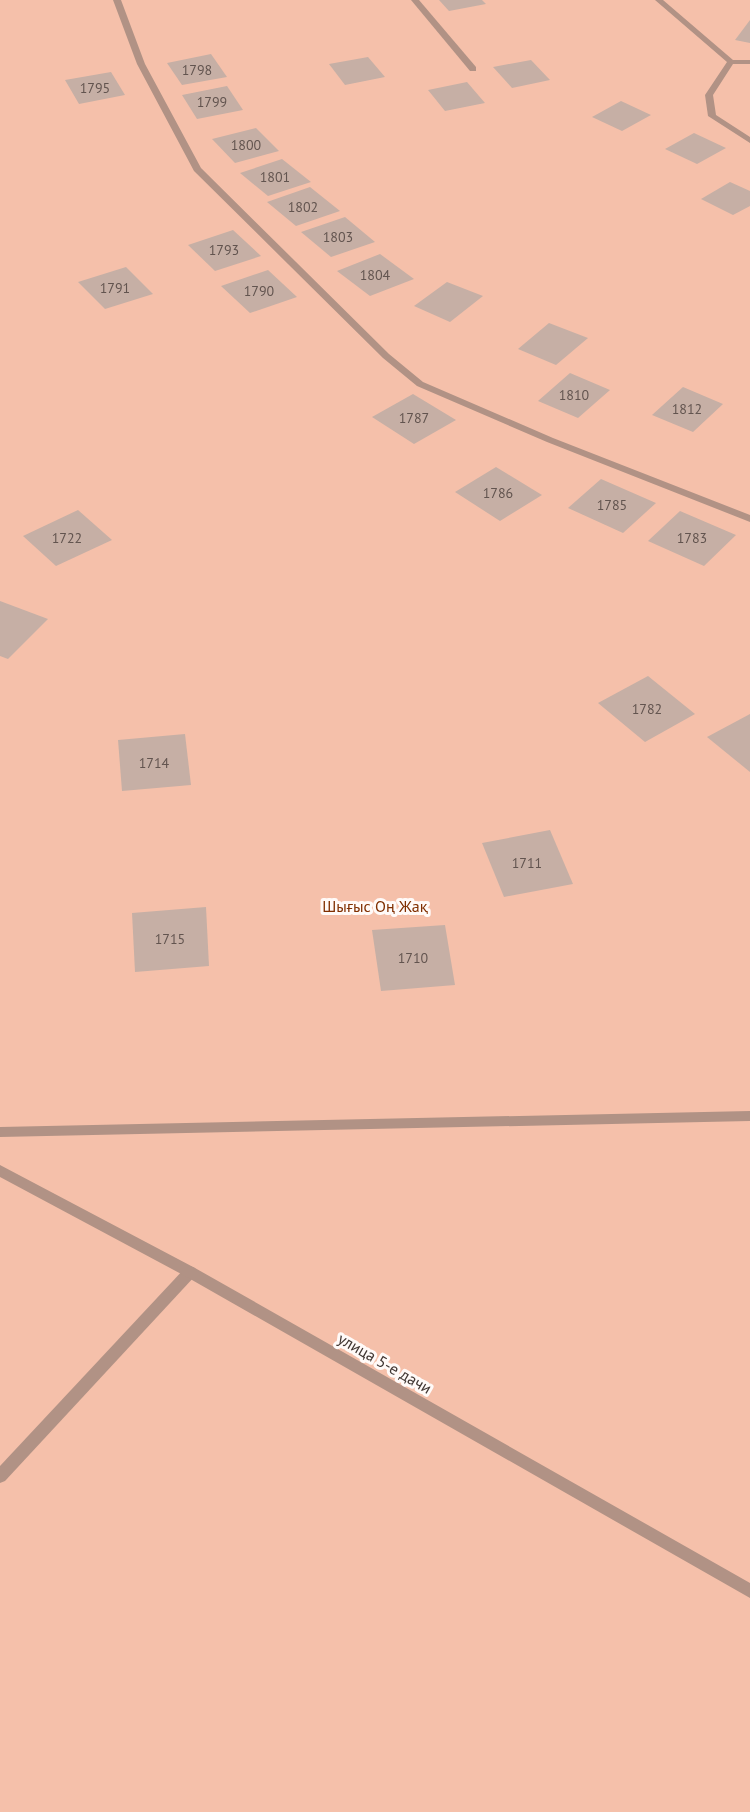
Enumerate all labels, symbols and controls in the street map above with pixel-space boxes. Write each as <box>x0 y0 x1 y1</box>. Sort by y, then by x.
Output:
house number: 1798 <box>182 61 212 79</box>
house number: 1795 <box>80 79 110 97</box>
house number: 1799 <box>197 93 227 111</box>
house number: 1800 <box>231 136 262 154</box>
house number: 1801 <box>260 168 290 186</box>
house number: 1802 <box>288 198 318 216</box>
house number: 1803 <box>323 228 353 246</box>
house number: 1793 <box>209 241 239 259</box>
house number: 1804 <box>360 266 391 284</box>
house number: 1791 <box>100 279 130 297</box>
house number: 1790 <box>244 282 275 300</box>
house number: 1810 <box>559 386 590 404</box>
house number: 1812 <box>672 400 702 418</box>
house number: 1787 <box>399 409 429 427</box>
house number: 1786 <box>483 484 513 502</box>
house number: 1785 <box>597 496 627 514</box>
house number: 1722 <box>52 529 82 547</box>
house number: 1783 <box>677 529 707 547</box>
house number: 1782 <box>632 700 662 718</box>
house number: 1714 <box>139 754 170 772</box>
house number: 1711 <box>512 854 542 872</box>
park label: Шығыс Оң Жақ <box>322 896 428 916</box>
house number: 1715 <box>155 930 185 948</box>
house number: 1710 <box>398 949 429 967</box>
street label: улица 5-е дачи <box>335 1328 435 1398</box>

